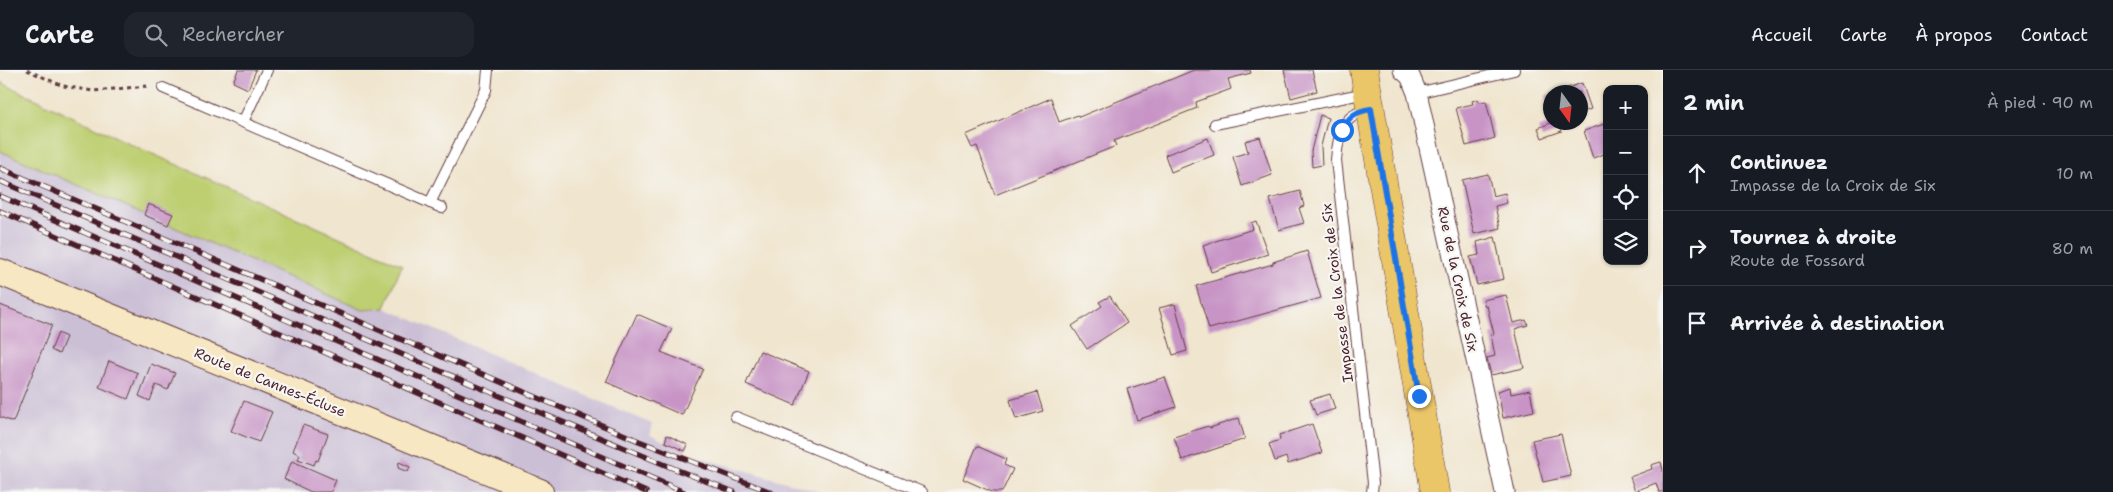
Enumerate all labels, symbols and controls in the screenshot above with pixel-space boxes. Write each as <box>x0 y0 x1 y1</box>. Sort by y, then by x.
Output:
search box <box>124 12 474 57</box>
text: Carte <box>25 19 94 51</box>
icon: search <box>142 21 170 49</box>
text: Rechercher <box>182 22 285 47</box>
text: Accueil <box>1751 23 1812 47</box>
text: Carte <box>1840 23 1887 47</box>
text: À propos <box>1915 23 1993 47</box>
text: Contact <box>2021 23 2088 47</box>
north arrow <box>1543 85 1588 130</box>
map controls <box>1603 85 1648 265</box>
button: + <box>1603 85 1648 130</box>
text: 2 min <box>1683 89 1744 117</box>
text: À pied · 90 m <box>1987 92 2093 113</box>
route start <box>1331 119 1354 142</box>
button: − <box>1603 130 1648 175</box>
text: Continuez <box>1730 150 1828 175</box>
icon: ahead <box>1683 159 1711 187</box>
text: 10 m <box>2056 163 2093 184</box>
button: locate <box>1603 175 1648 220</box>
text: Impasse de la Croix de Six <box>1730 175 1936 196</box>
street label: Impasse de la Croix de Six <box>1317 203 1357 383</box>
street label: Rue de la Croix de Six <box>1434 205 1482 353</box>
button: layers <box>1603 220 1648 265</box>
text: Tournez à droite <box>1730 225 1897 250</box>
icon: right <box>1683 234 1711 262</box>
text: 80 m <box>2052 238 2093 259</box>
text: Route de Fossard <box>1730 250 1865 271</box>
icon: arrive <box>1683 309 1711 337</box>
text: Arrivée à destination <box>1730 311 1944 336</box>
street label: Route de Cannes-Écluse <box>192 343 348 421</box>
route end <box>1408 385 1431 408</box>

